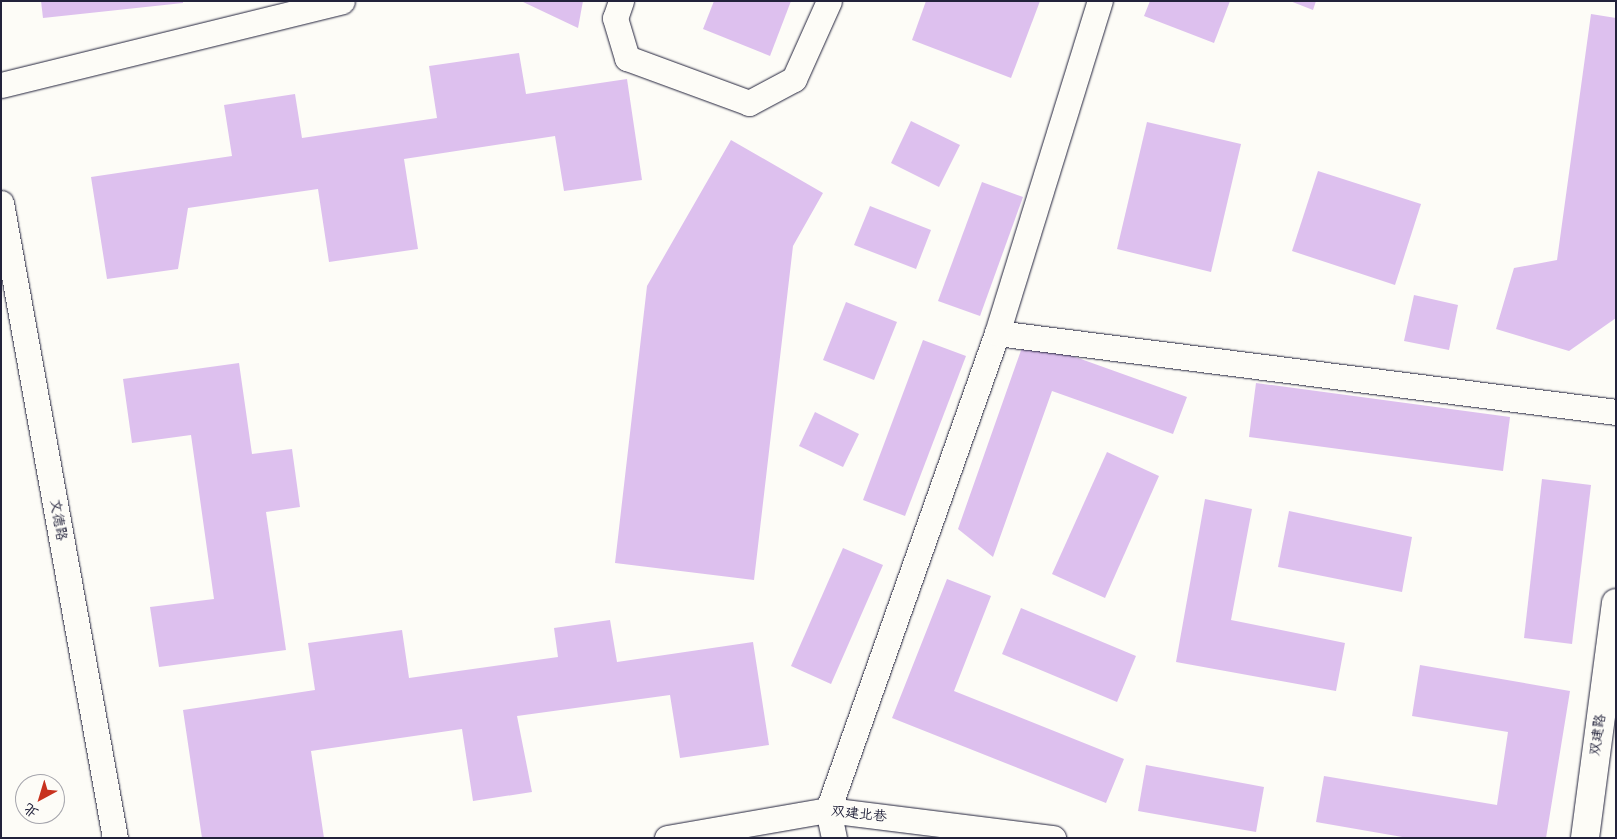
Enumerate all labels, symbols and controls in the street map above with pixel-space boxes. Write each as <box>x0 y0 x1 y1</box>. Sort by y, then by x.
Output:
street label: 文德路 <box>46 498 70 542</box>
street label: 双建路 <box>1587 713 1609 757</box>
north arrow <box>15 774 65 824</box>
text: 北 <box>19 797 44 823</box>
street label: 双建北巷 <box>830 803 888 825</box>

